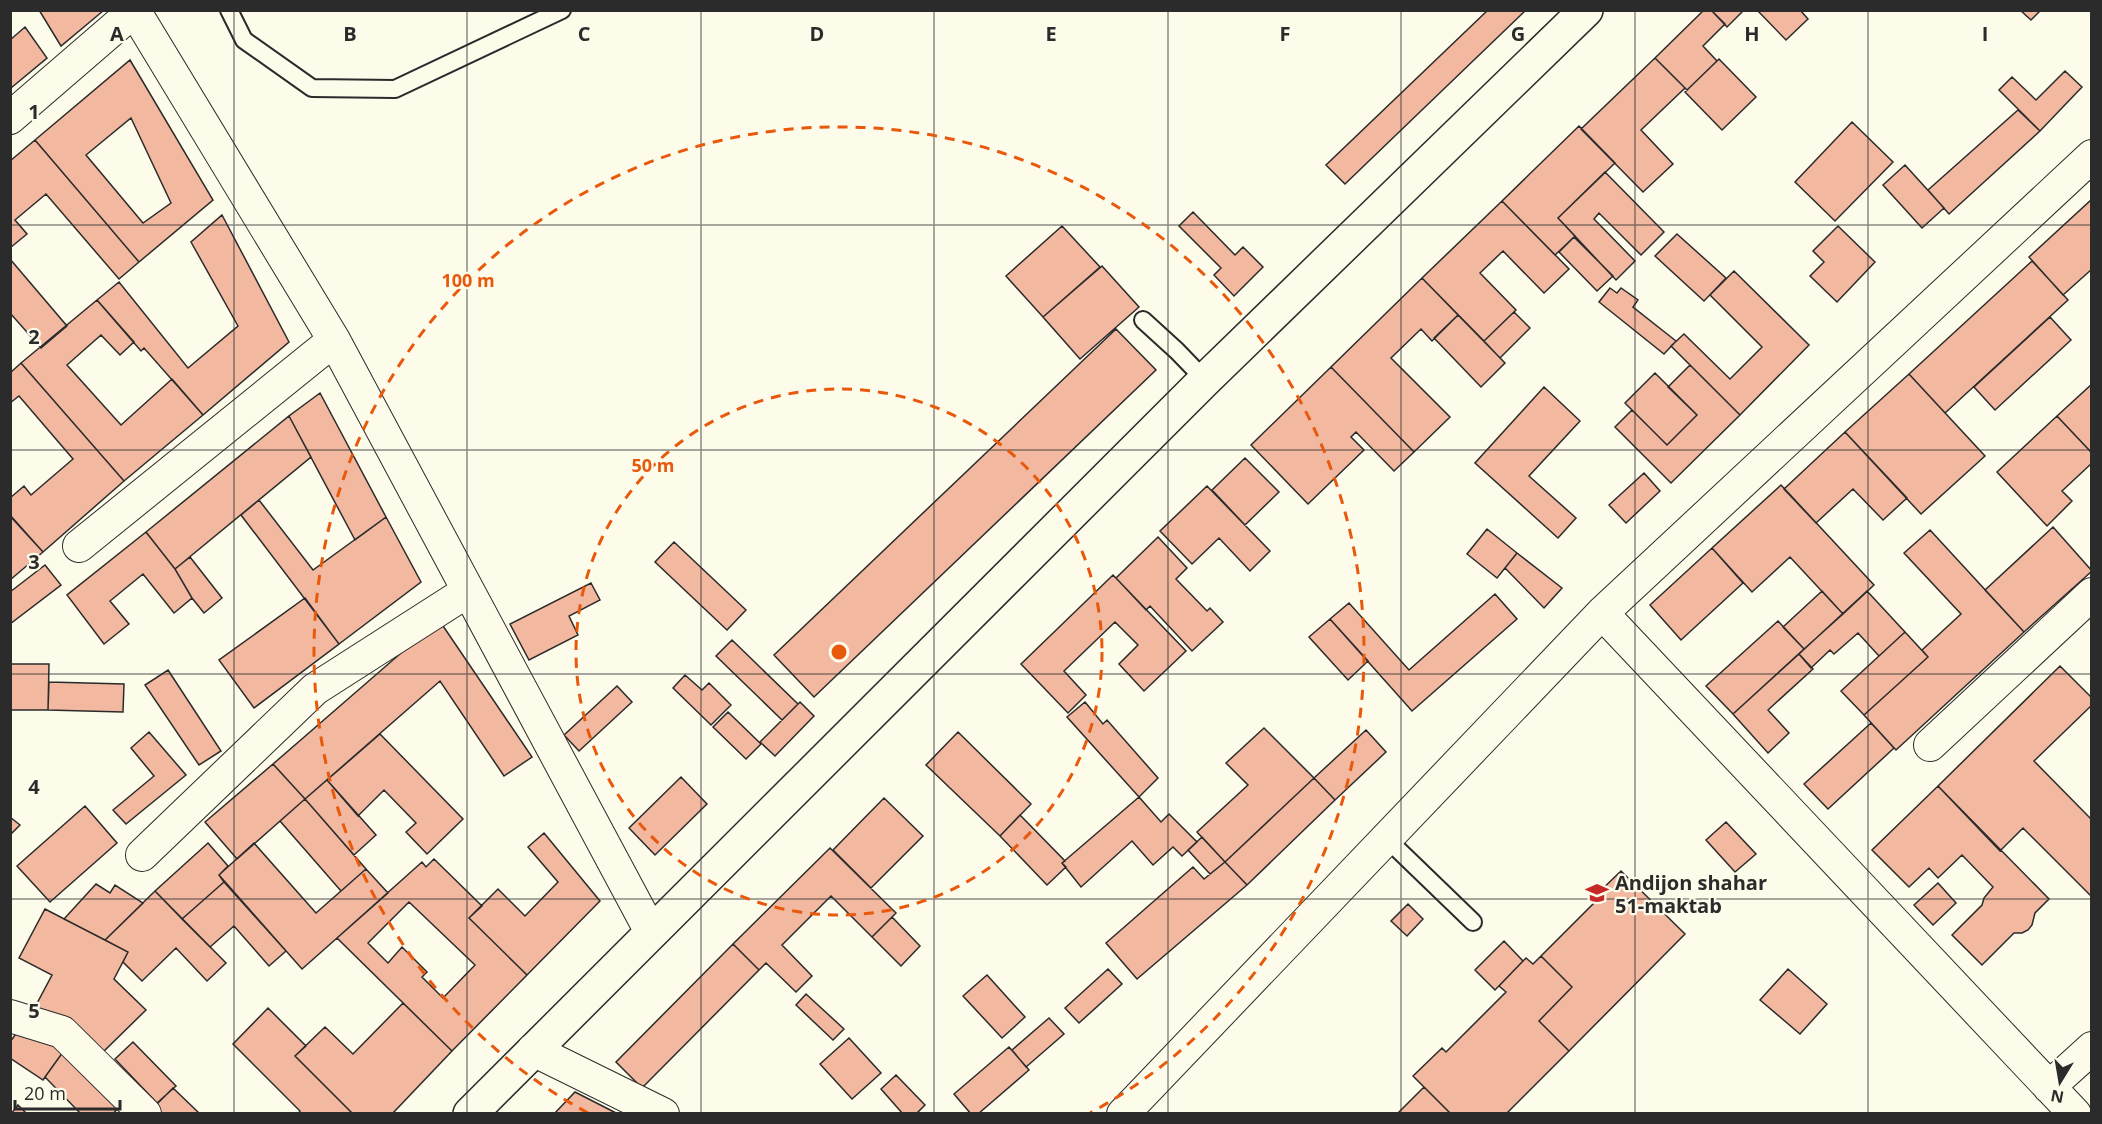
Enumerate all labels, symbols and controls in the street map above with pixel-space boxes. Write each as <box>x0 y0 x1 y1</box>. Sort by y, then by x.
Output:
text: A <box>110 20 124 47</box>
text: B <box>343 20 357 47</box>
text: C <box>578 20 591 47</box>
text: D <box>810 20 824 47</box>
text: E <box>1045 20 1057 47</box>
text: F <box>1280 20 1290 47</box>
text: G <box>1511 20 1525 47</box>
text: H <box>1744 20 1760 47</box>
text: I <box>1982 20 1988 47</box>
text: 1 <box>28 98 40 125</box>
text: 100 m <box>441 268 495 292</box>
text: 2 <box>28 323 40 350</box>
text: 50 m <box>632 453 674 477</box>
text: 3 <box>28 548 40 575</box>
centre of rings <box>829 642 849 662</box>
text: 4 <box>28 773 40 800</box>
place label: Andijon shahar 51-maktab <box>1615 869 1767 919</box>
school or university icon: Andijon shahar 51-maktab <box>1584 880 1610 906</box>
text: 5 <box>28 997 40 1024</box>
north arrow <box>2030 1052 2090 1112</box>
scale bar <box>15 1073 120 1111</box>
text: 20 m <box>24 1081 66 1105</box>
text: N <box>2049 1085 2066 1109</box>

